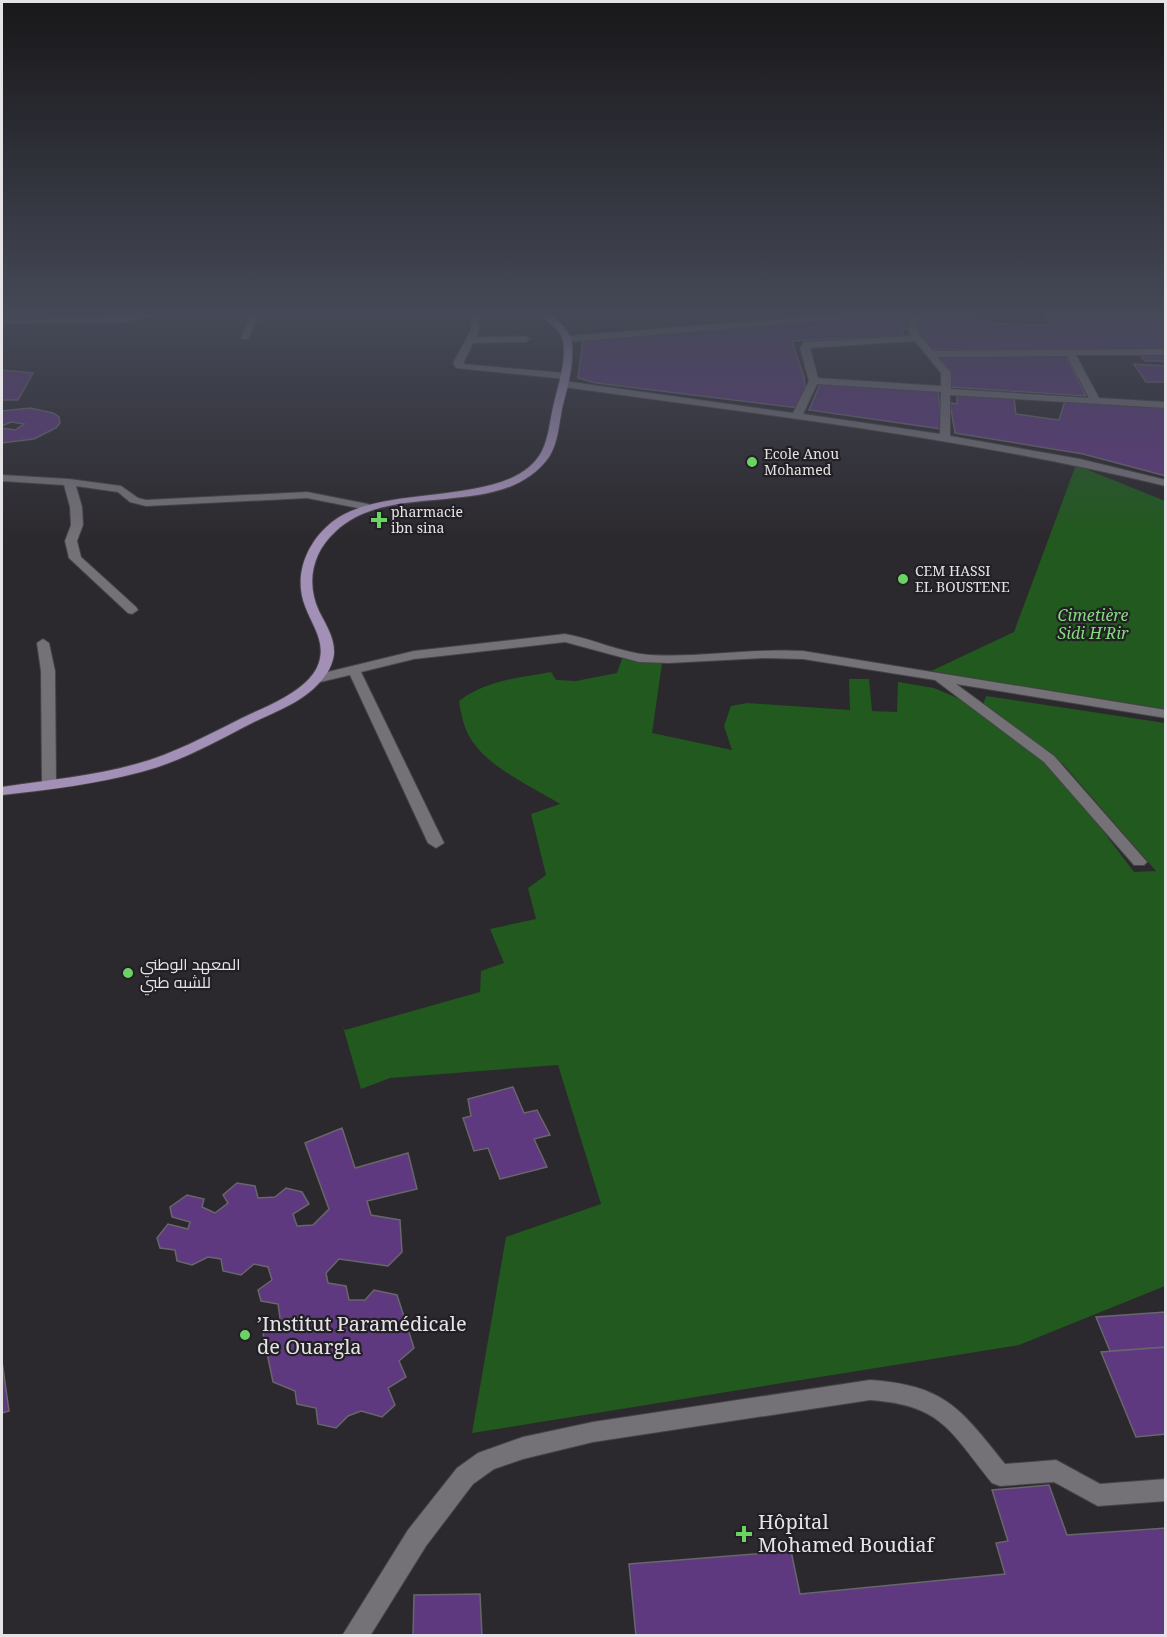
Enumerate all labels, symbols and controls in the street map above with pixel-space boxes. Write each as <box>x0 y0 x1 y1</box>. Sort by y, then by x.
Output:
place label: Ecole Anou Mohamed <box>764 444 839 479</box>
marker: Ecole Anou Mohamed <box>745 455 759 469</box>
place label: pharmacie ibn sina <box>391 502 463 537</box>
marker: pharmacie ibn sina <box>372 513 386 527</box>
place label: CEM HASSI EL BOUSTENE <box>915 561 1010 596</box>
marker: CEM HASSI EL BOUSTENE <box>896 572 910 586</box>
park label: Cimetière Sidi H'Rir <box>1057 604 1129 644</box>
place label: المعهد الوطني للشبه طبي <box>140 953 241 996</box>
marker: المعهد الوطني للشبه طبي <box>121 966 135 980</box>
place label: ’Institut Paramédicale de Ouargla <box>257 1310 467 1360</box>
marker: ’Institut Paramédicale de Ouargla <box>238 1328 252 1342</box>
place label: Hôpital Mohamed Boudiaf <box>758 1508 936 1558</box>
marker: Hôpital Mohamed Boudiaf <box>735 1525 753 1543</box>

